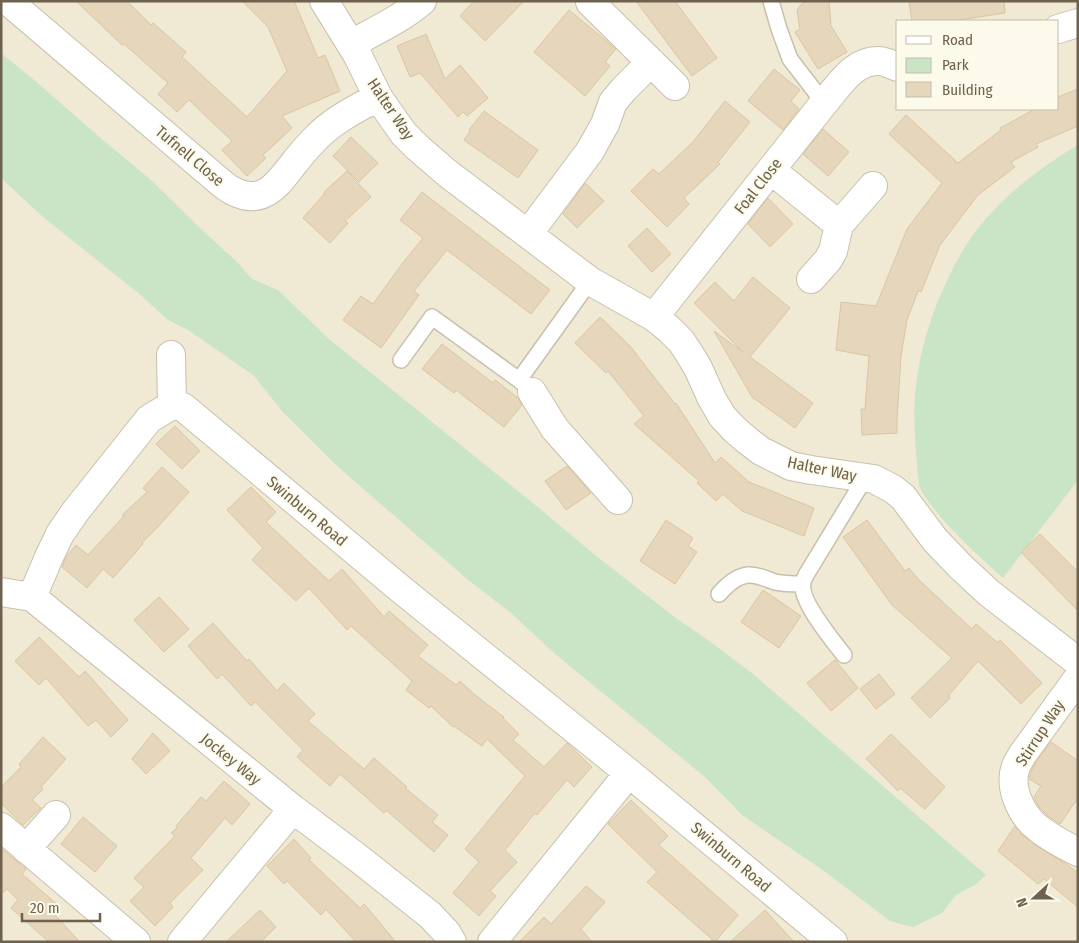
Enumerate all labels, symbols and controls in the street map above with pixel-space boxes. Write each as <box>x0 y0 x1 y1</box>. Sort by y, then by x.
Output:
legend <box>896 20 1059 110</box>
text: Road <box>942 31 973 49</box>
text: Park <box>942 56 969 74</box>
street label: Halter Way <box>364 75 419 144</box>
text: Building <box>942 81 993 99</box>
street label: Tufnell Close <box>152 122 228 190</box>
street label: Foal Close <box>730 154 786 218</box>
street label: Halter Way <box>786 452 859 486</box>
street label: Swinburn Road <box>263 472 351 550</box>
street label: Stirrup Way <box>1012 696 1069 770</box>
street label: Jockey Way <box>197 729 266 790</box>
street label: Swinburn Road <box>687 818 775 896</box>
north arrow <box>1009 873 1059 923</box>
scale bar <box>22 890 100 922</box>
text: N <box>1013 896 1032 909</box>
text: 20 m <box>30 899 60 917</box>

